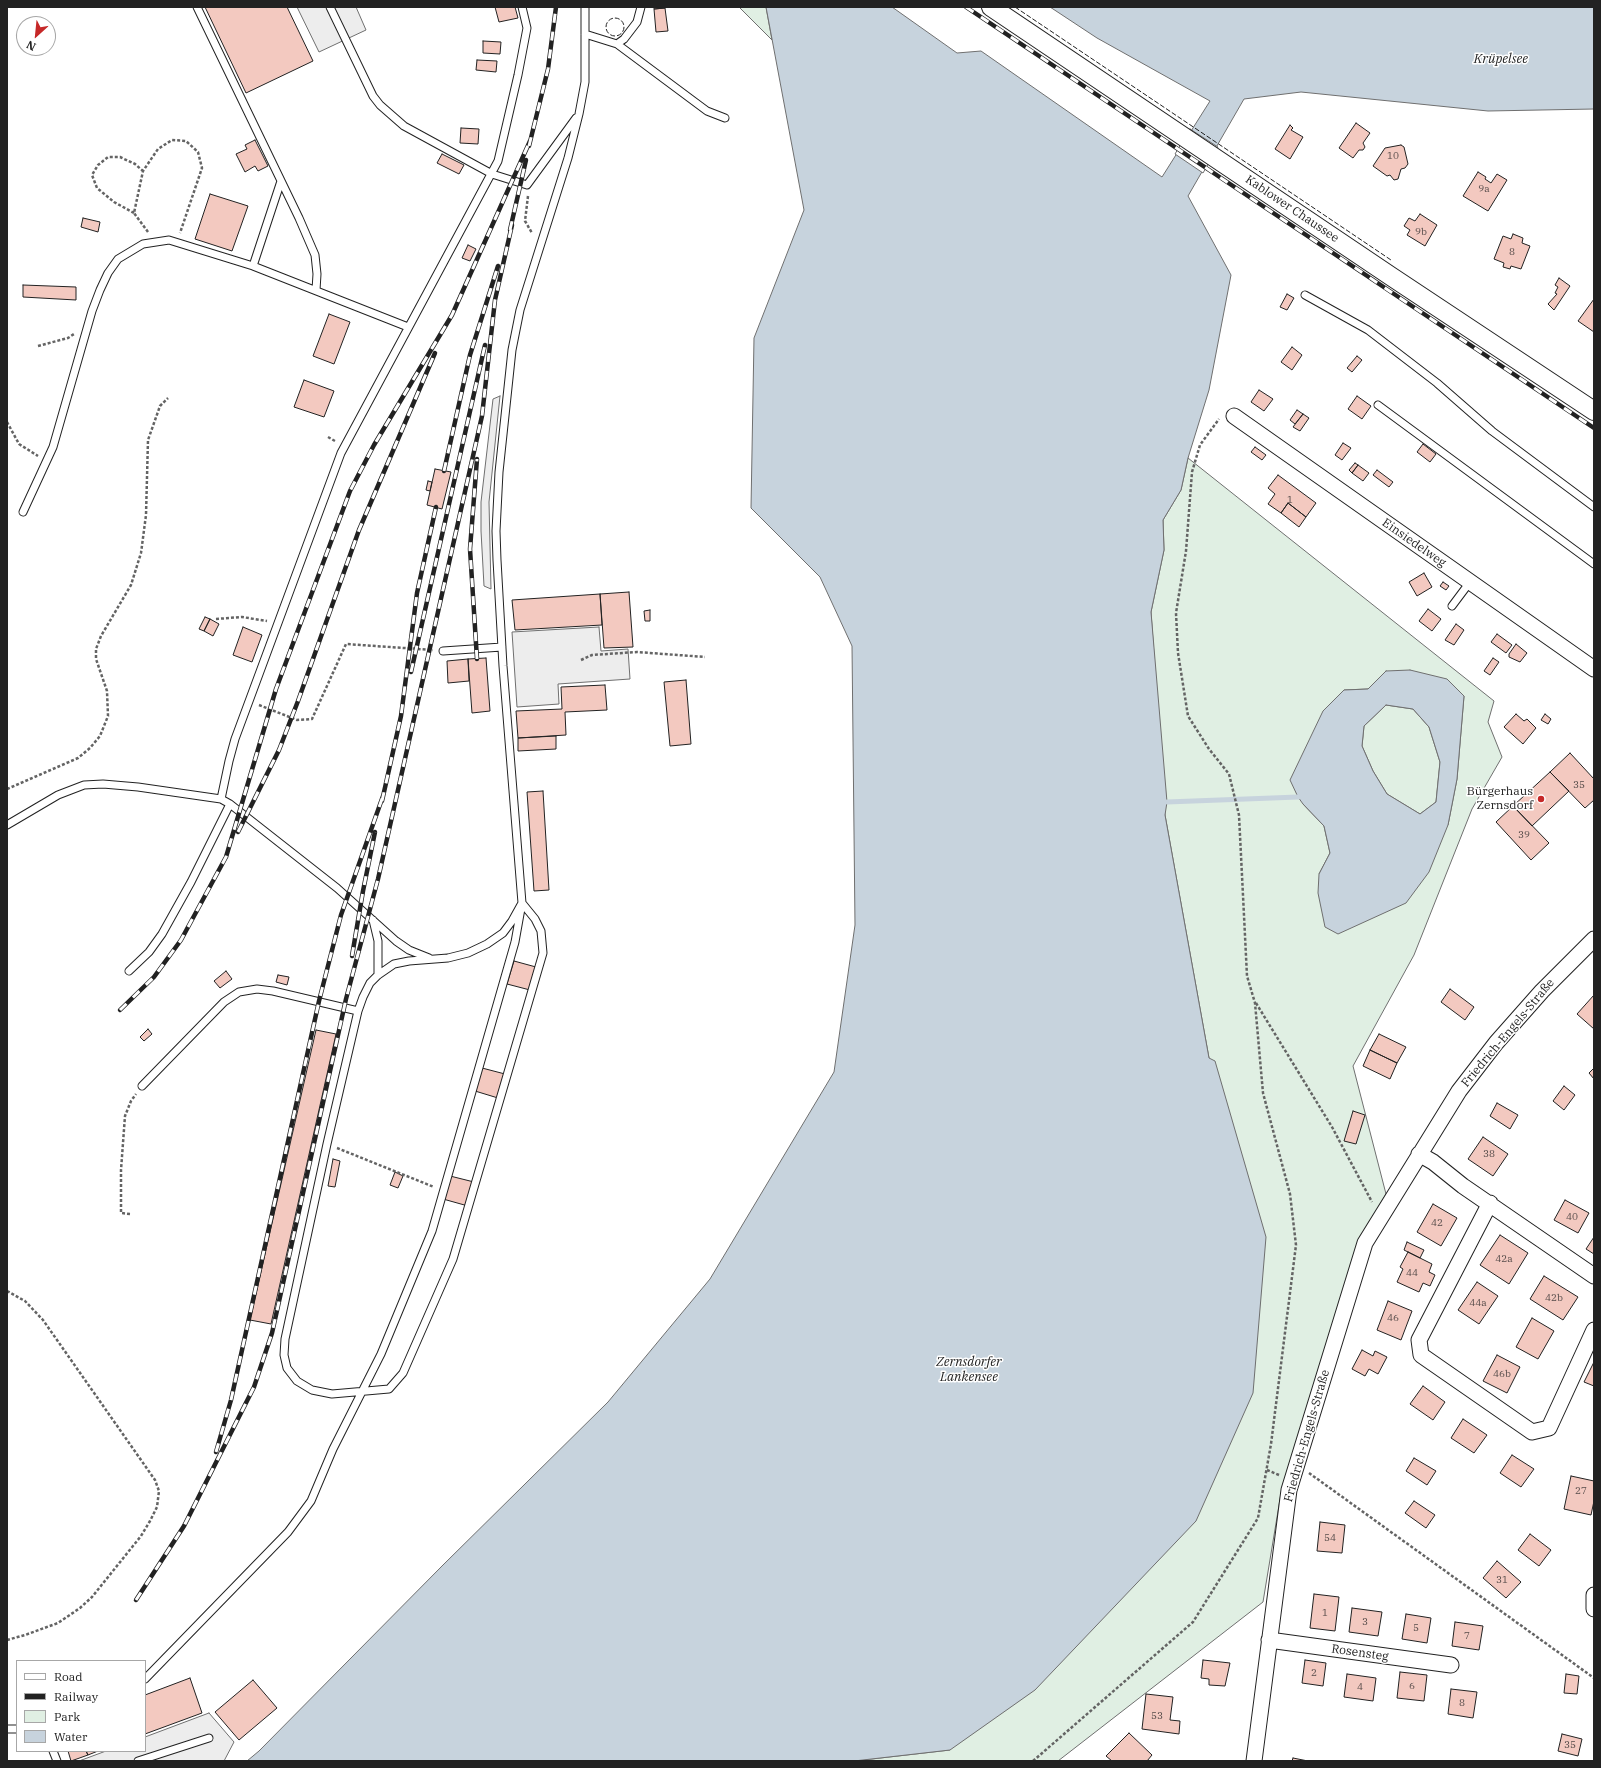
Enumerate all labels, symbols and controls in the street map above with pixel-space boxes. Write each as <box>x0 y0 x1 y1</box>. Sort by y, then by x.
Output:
north arrow <box>16 16 56 56</box>
text: N <box>24 38 38 54</box>
water label: Krüpelsee <box>1474 51 1528 67</box>
house number: 10 <box>1387 150 1399 162</box>
street label: Kablower Chaussee <box>1243 172 1341 246</box>
house number: 9a <box>1478 183 1490 195</box>
house number: 9b <box>1415 226 1427 238</box>
house number: 8 <box>1509 246 1515 258</box>
house number: 1 <box>1287 494 1293 506</box>
street label: Einsiedelweg <box>1379 516 1449 570</box>
house number: 35 <box>1573 779 1585 791</box>
place label: Bürgerhaus Zernsdorf <box>1467 785 1533 813</box>
marker: Bürgerhaus Zernsdorf <box>1536 794 1546 804</box>
house number: 39 <box>1518 829 1530 841</box>
street label: Friedrich-Engels-Straße <box>1458 976 1558 1090</box>
house number: 38 <box>1483 1148 1495 1160</box>
house number: 40 <box>1566 1211 1578 1223</box>
house number: 42 <box>1431 1217 1443 1229</box>
house number: 42a <box>1495 1253 1513 1265</box>
house number: 44 <box>1406 1267 1418 1279</box>
house number: 42b <box>1545 1292 1563 1304</box>
house number: 44a <box>1469 1297 1487 1309</box>
house number: 46 <box>1387 1312 1399 1324</box>
water label: Zernsdorfer Lankensee <box>936 1354 1002 1385</box>
street label: Friedrich-Engels-Straße <box>1281 1368 1333 1504</box>
house number: 46b <box>1493 1368 1511 1380</box>
house number: 27 <box>1575 1485 1587 1497</box>
house number: 54 <box>1324 1532 1336 1544</box>
house number: 31 <box>1496 1574 1508 1586</box>
house number: 1 <box>1322 1607 1328 1619</box>
house number: 3 <box>1362 1616 1368 1628</box>
house number: 5 <box>1413 1622 1419 1634</box>
house number: 7 <box>1464 1630 1470 1642</box>
street label: Rosensteg <box>1330 1642 1390 1664</box>
legend <box>16 1660 146 1752</box>
house number: 2 <box>1311 1667 1317 1679</box>
text: Road <box>54 1669 83 1684</box>
house number: 6 <box>1409 1680 1415 1692</box>
house number: 4 <box>1357 1681 1363 1693</box>
text: Railway <box>54 1689 98 1704</box>
house number: 8 <box>1459 1697 1465 1709</box>
text: Park <box>54 1709 80 1724</box>
house number: 53 <box>1151 1710 1163 1722</box>
text: Water <box>54 1729 87 1744</box>
house number: 35 <box>1564 1739 1576 1751</box>

